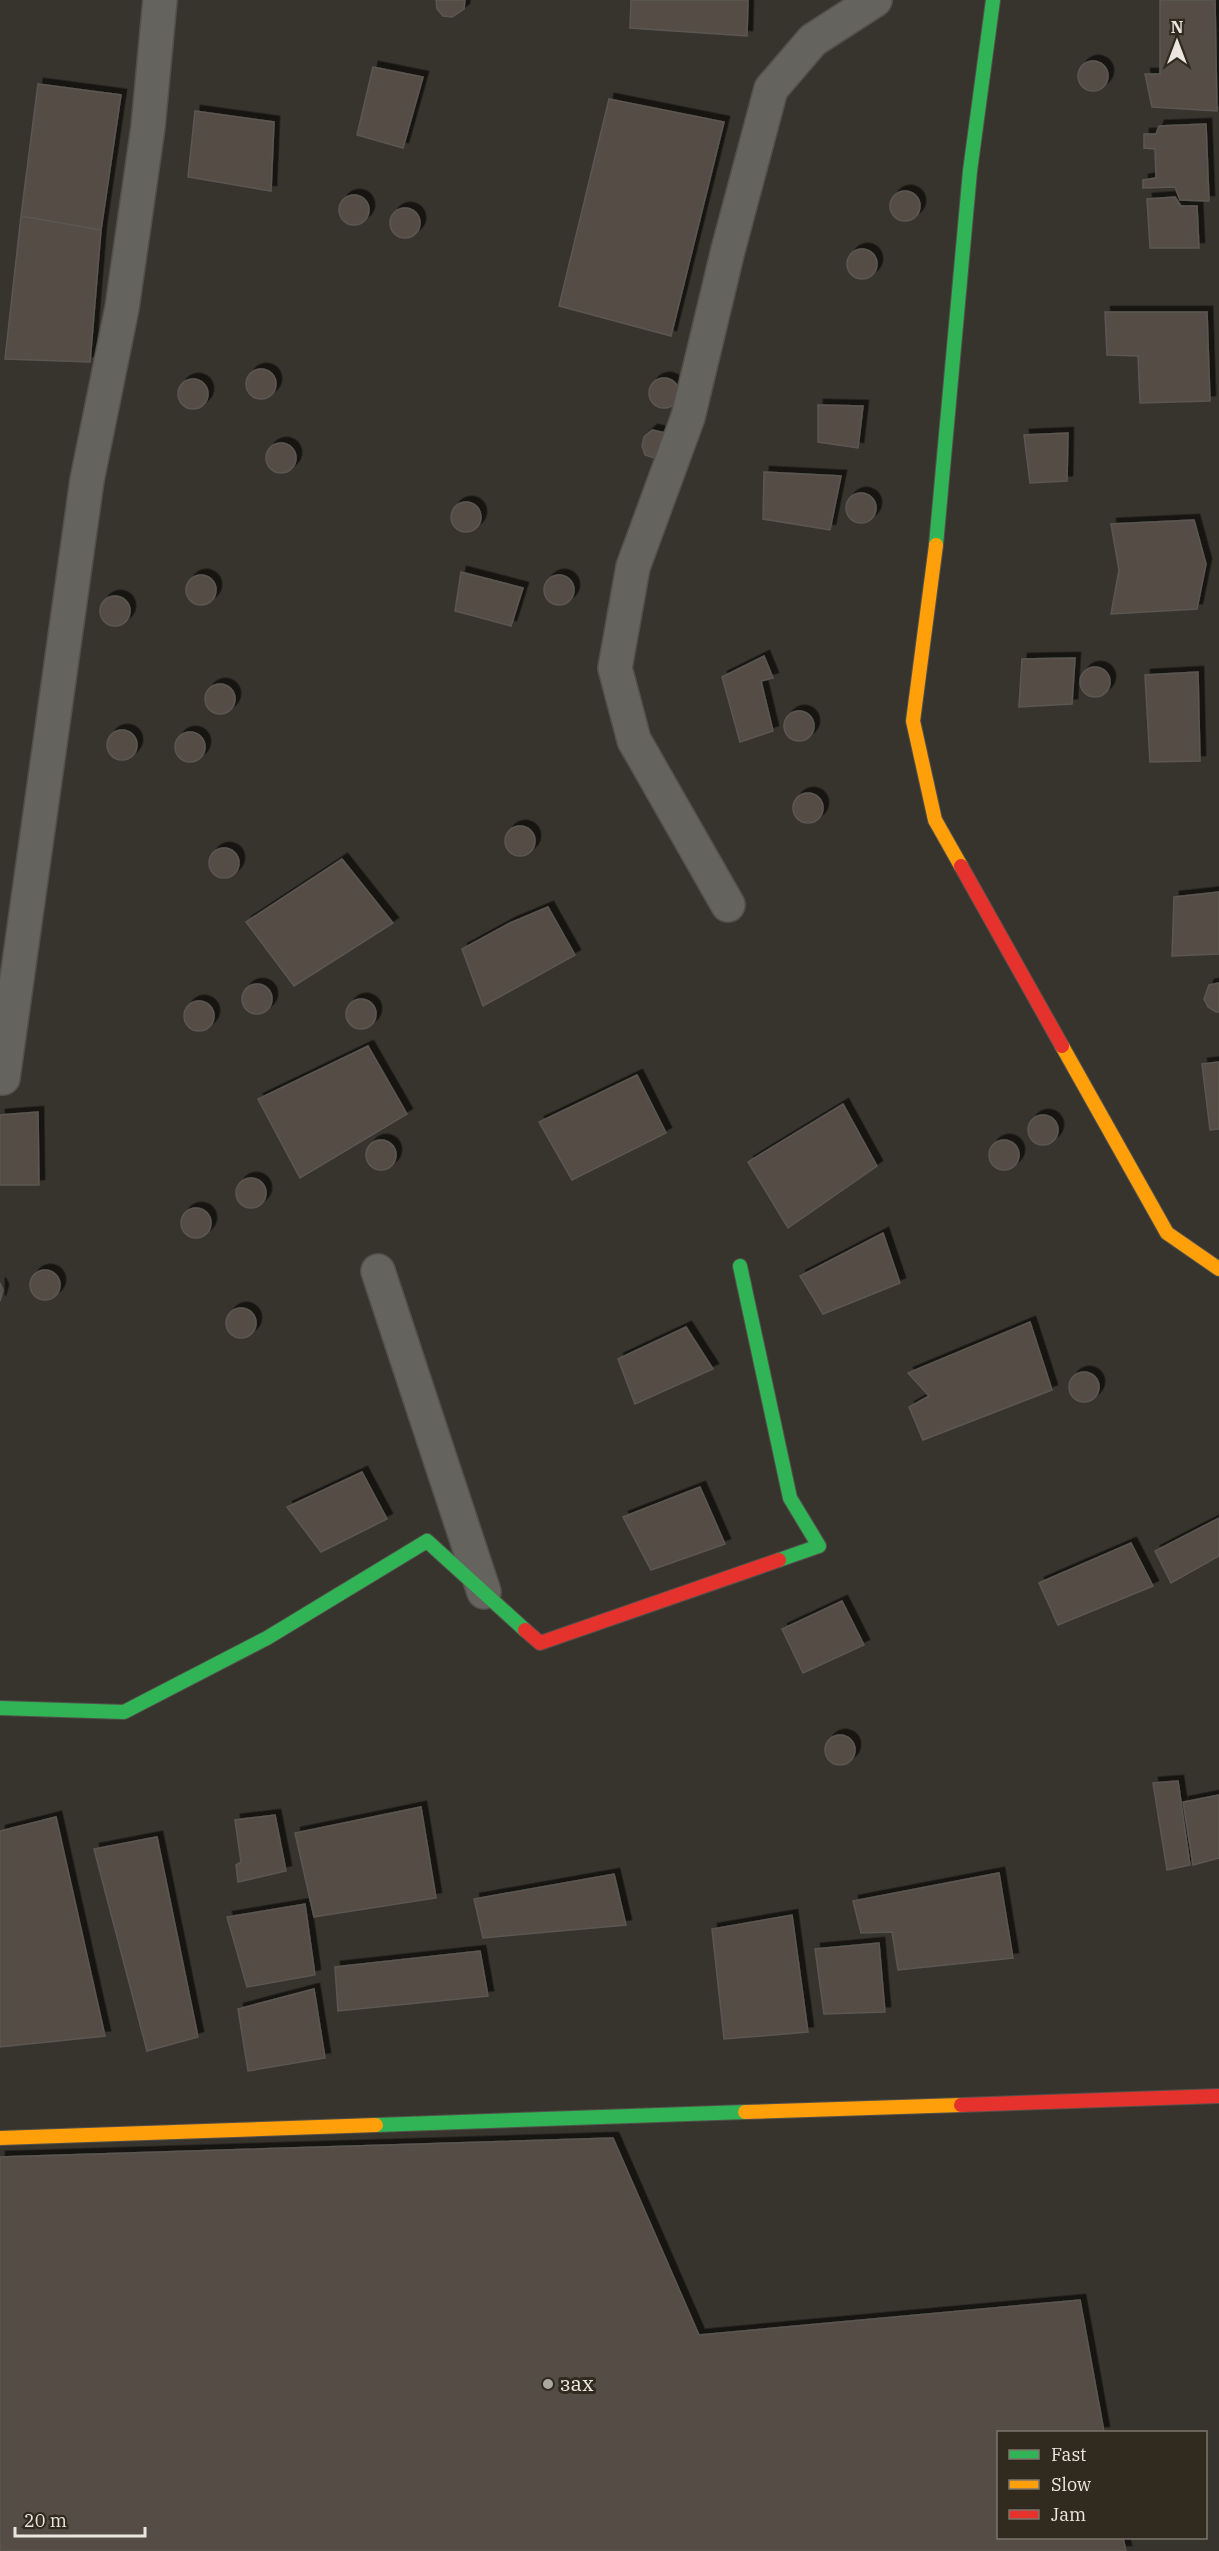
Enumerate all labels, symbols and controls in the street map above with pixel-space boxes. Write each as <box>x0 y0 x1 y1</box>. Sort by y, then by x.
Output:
north arrow <box>1147 12 1207 72</box>
text: N <box>1171 17 1183 37</box>
place label: зах <box>560 2369 594 2397</box>
marker: зах <box>541 2377 555 2391</box>
legend <box>997 2431 1207 2539</box>
text: Fast <box>1051 2443 1086 2466</box>
text: Slow <box>1051 2473 1091 2496</box>
scale bar <box>15 2500 146 2538</box>
text: Jam <box>1051 2503 1086 2526</box>
text: 20 m <box>24 2509 67 2532</box>

